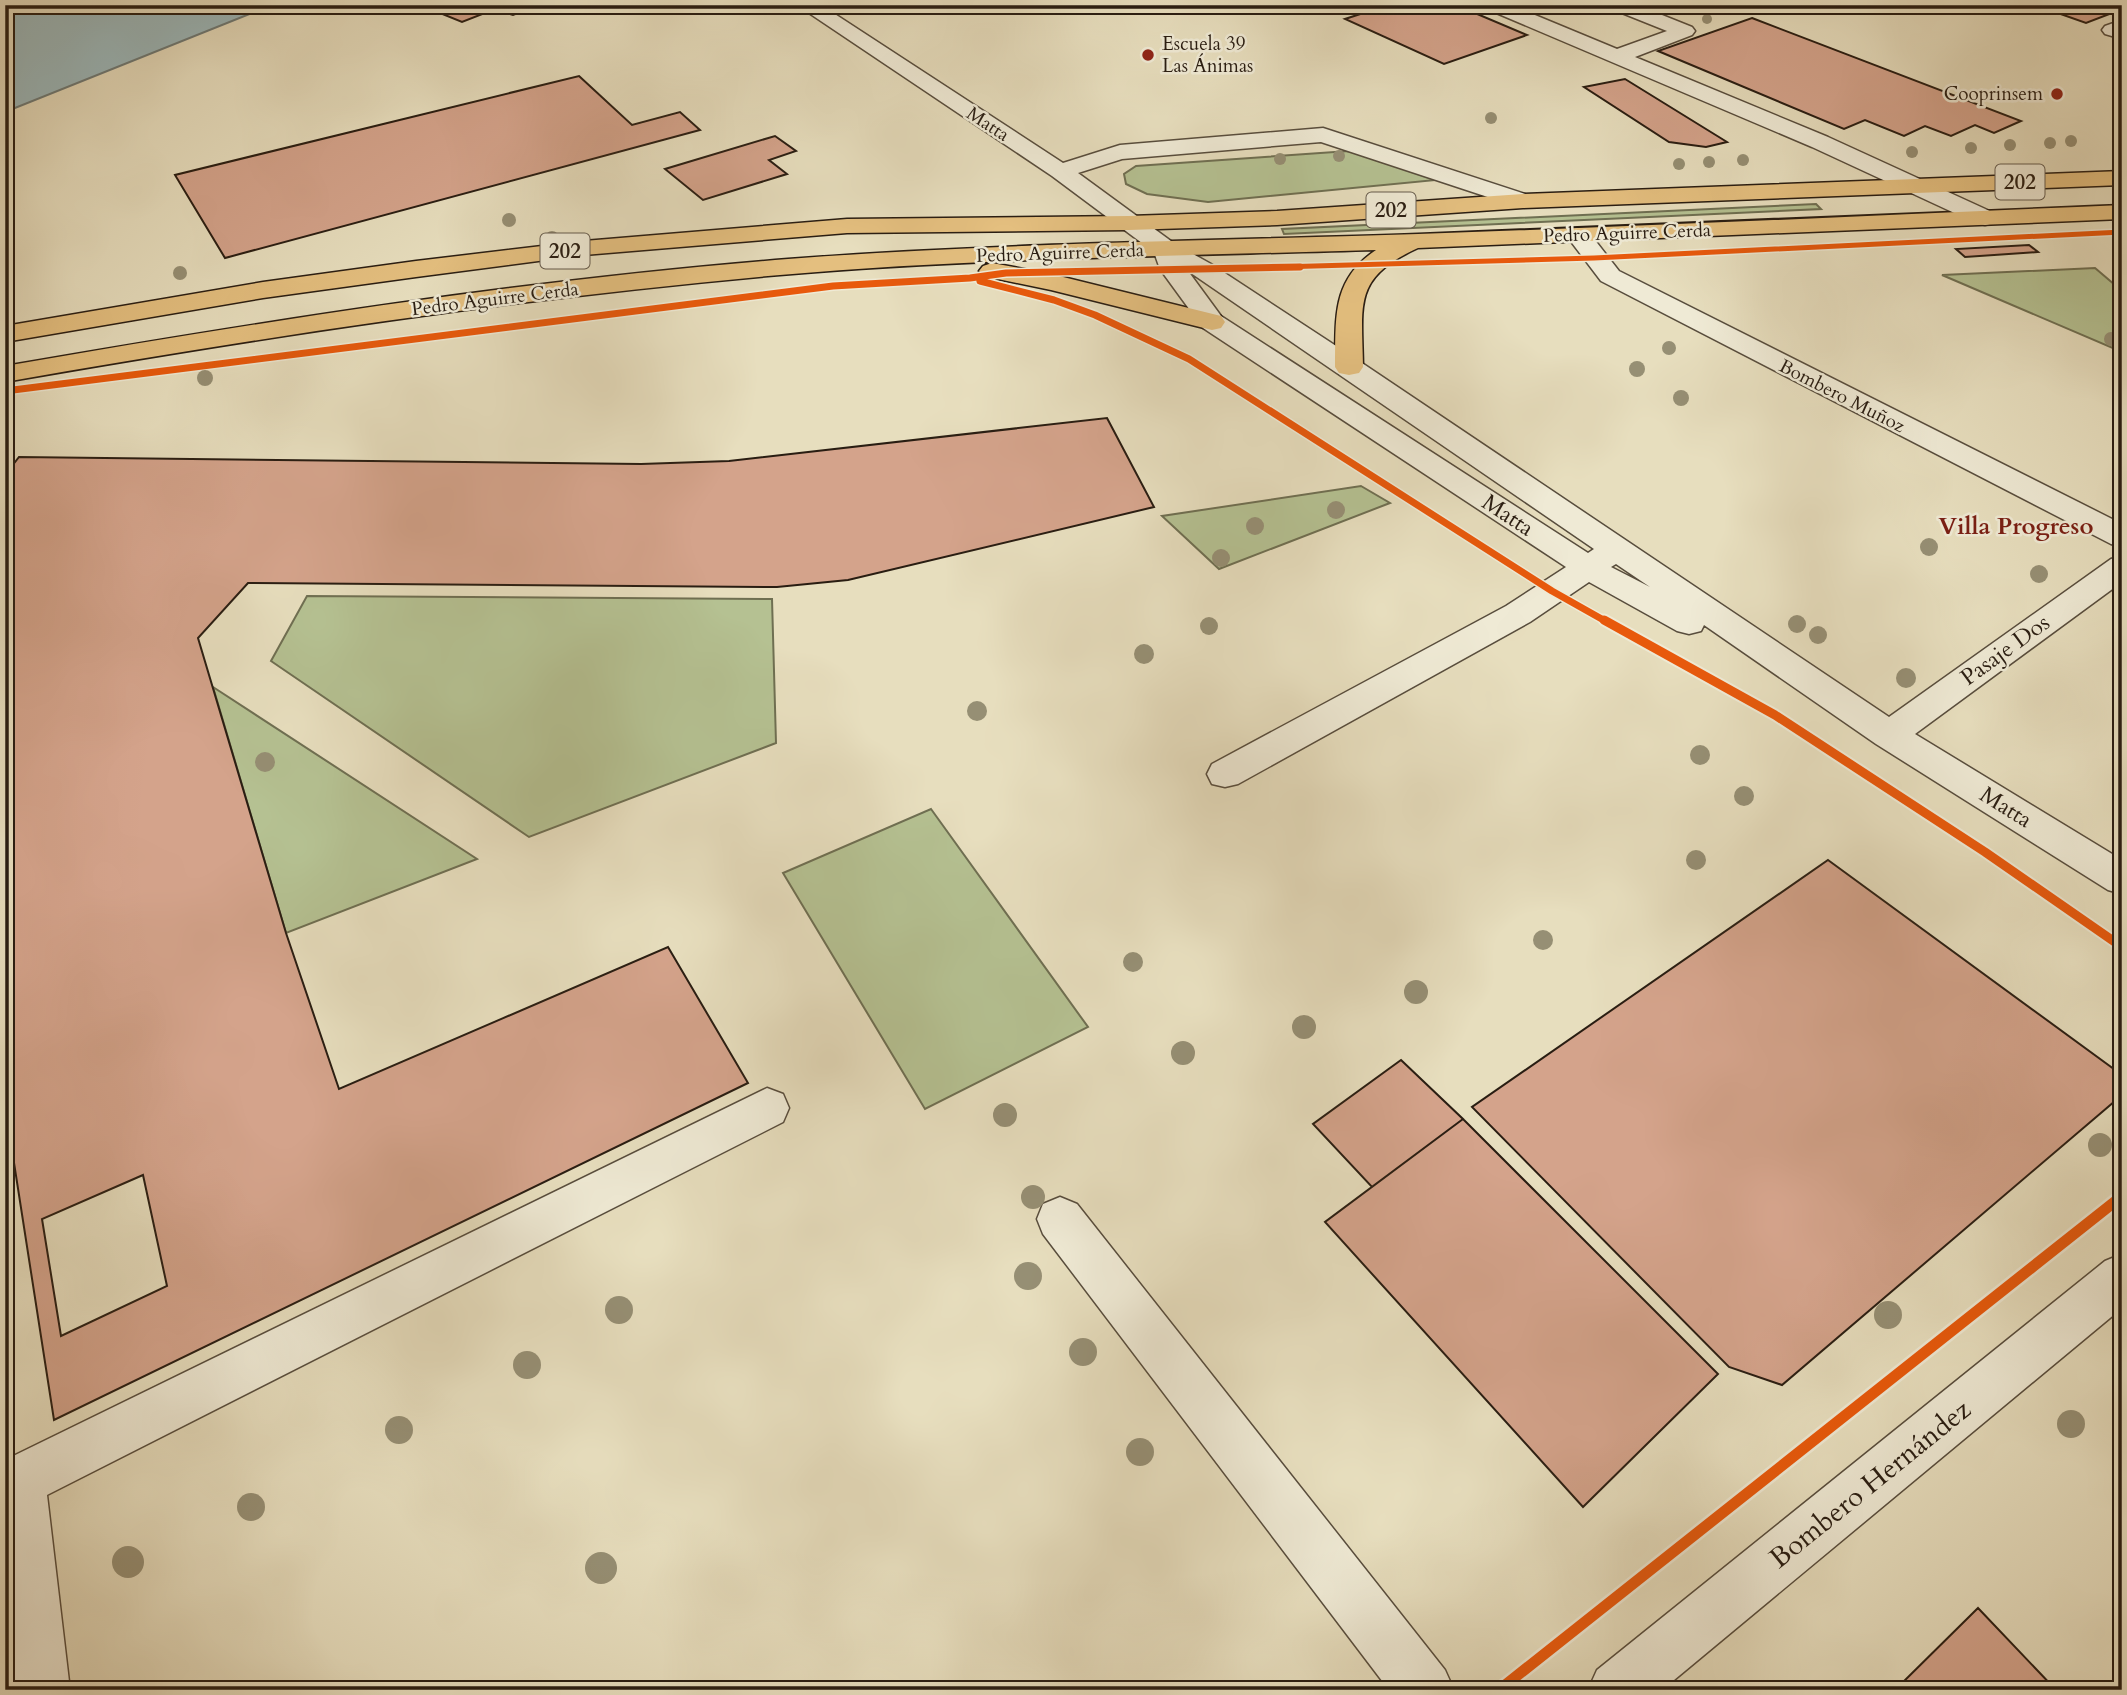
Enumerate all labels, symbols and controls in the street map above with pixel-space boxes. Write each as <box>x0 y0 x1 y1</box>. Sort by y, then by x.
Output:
place label: Escuela 39 Las Ánimas <box>1162 31 1253 79</box>
marker: Escuela 39 Las Ánimas <box>1140 47 1156 63</box>
place label: Cooprinsem <box>1944 81 2044 107</box>
marker: Cooprinsem <box>2049 86 2065 102</box>
street label: Matta <box>961 100 1015 148</box>
road number: 202 <box>1996 164 2044 200</box>
road number: 202 <box>1366 192 1416 228</box>
street label: Pedro Aguirre Cerda <box>1542 217 1712 249</box>
road number: 202 <box>540 233 590 268</box>
street label: Pedro Aguirre Cerda <box>975 237 1145 269</box>
street label: Pedro Aguirre Cerda <box>410 276 580 322</box>
street label: Bombero Muñoz <box>1775 353 1910 439</box>
street label: Matta <box>1476 487 1540 543</box>
district label: Villa Progreso <box>1939 510 2093 543</box>
street label: Pasaje Dos <box>1954 607 2056 693</box>
street label: Matta <box>1974 779 2038 835</box>
street label: Bombero Hernández <box>1761 1391 1979 1577</box>

